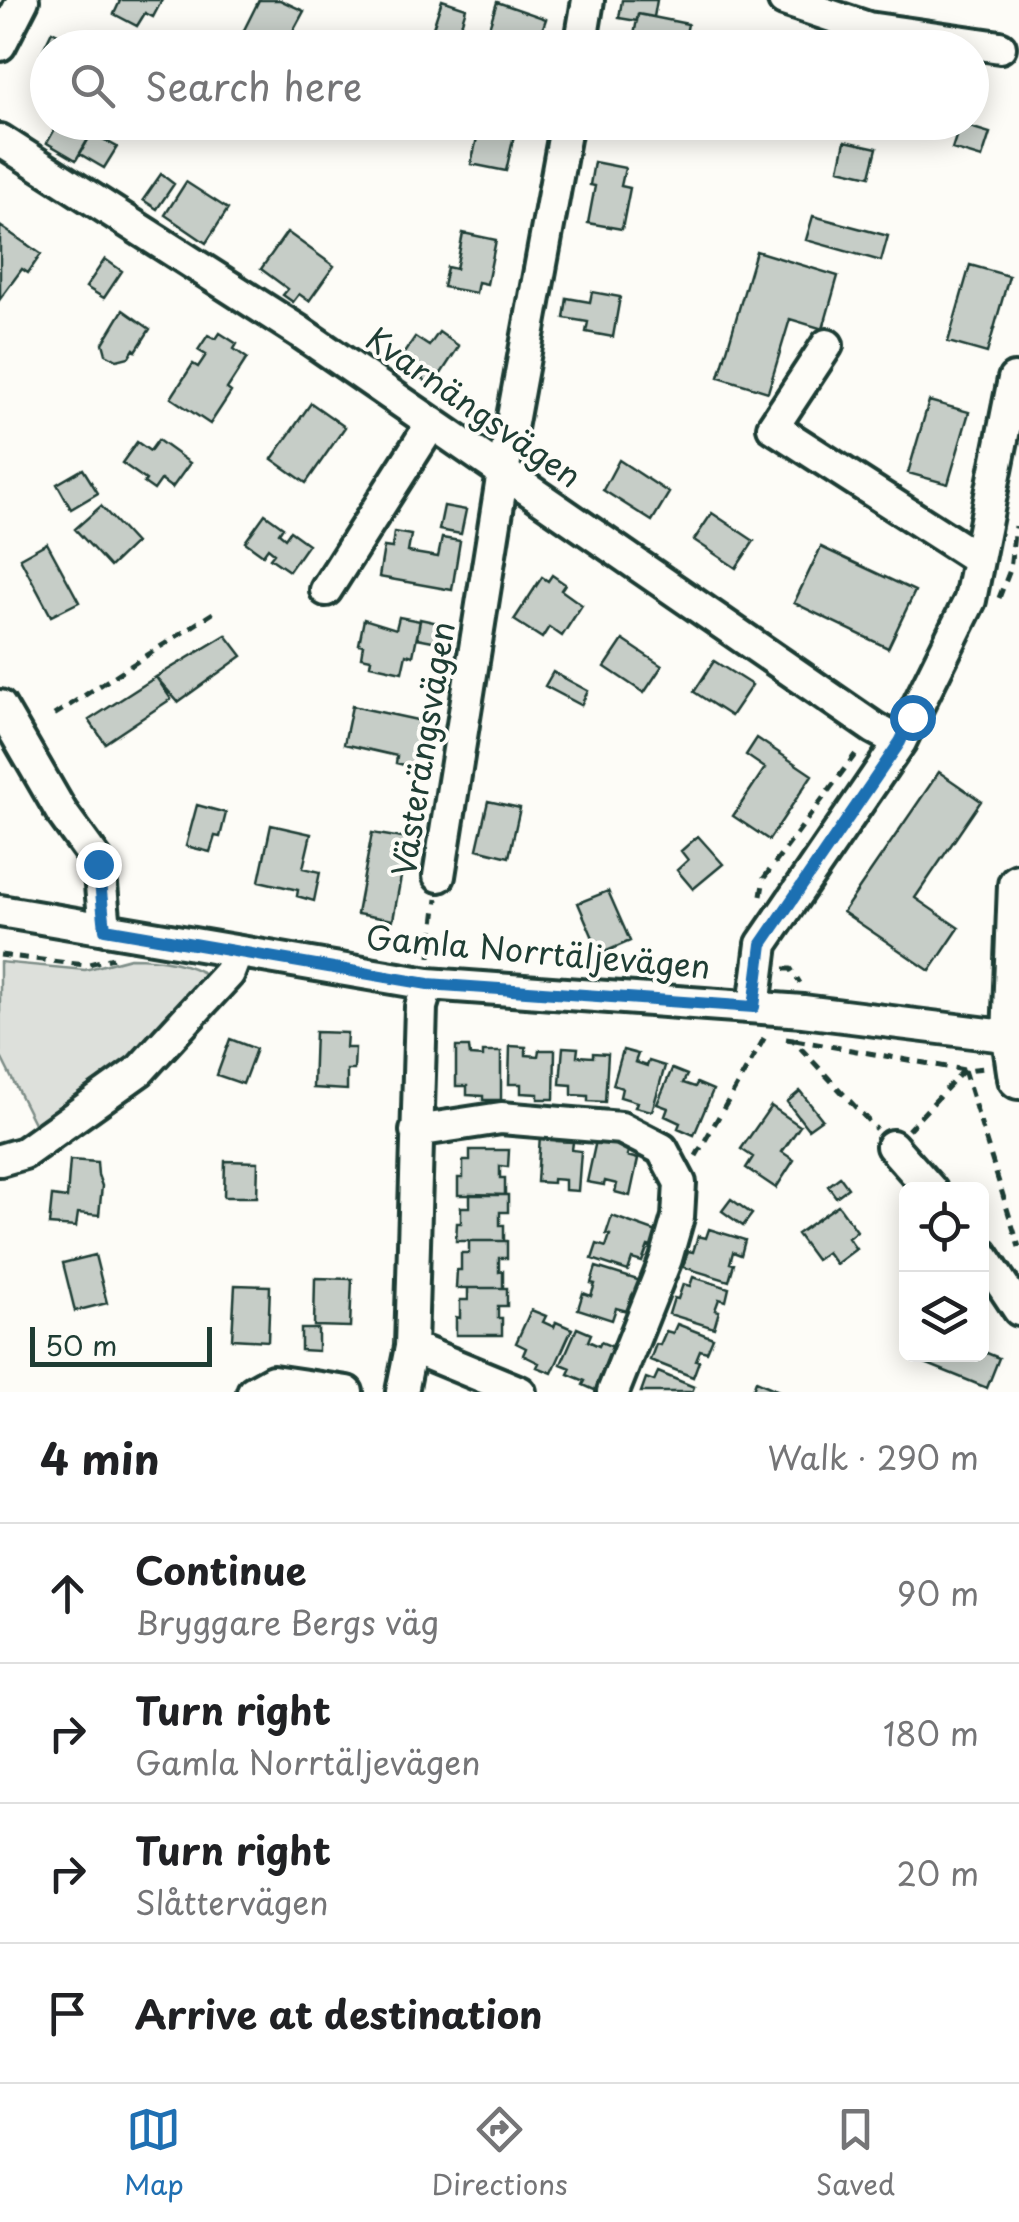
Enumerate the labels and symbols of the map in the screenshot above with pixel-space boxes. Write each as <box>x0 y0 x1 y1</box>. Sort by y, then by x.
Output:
street label: Kvarnängsvägen <box>357 314 592 499</box>
street label: Västerängsvägen <box>378 618 466 879</box>
route start <box>890 695 936 741</box>
route end <box>76 842 122 888</box>
street label: Gamla Norrtäljevägen <box>364 912 712 990</box>
scale bar <box>30 1322 212 1366</box>

